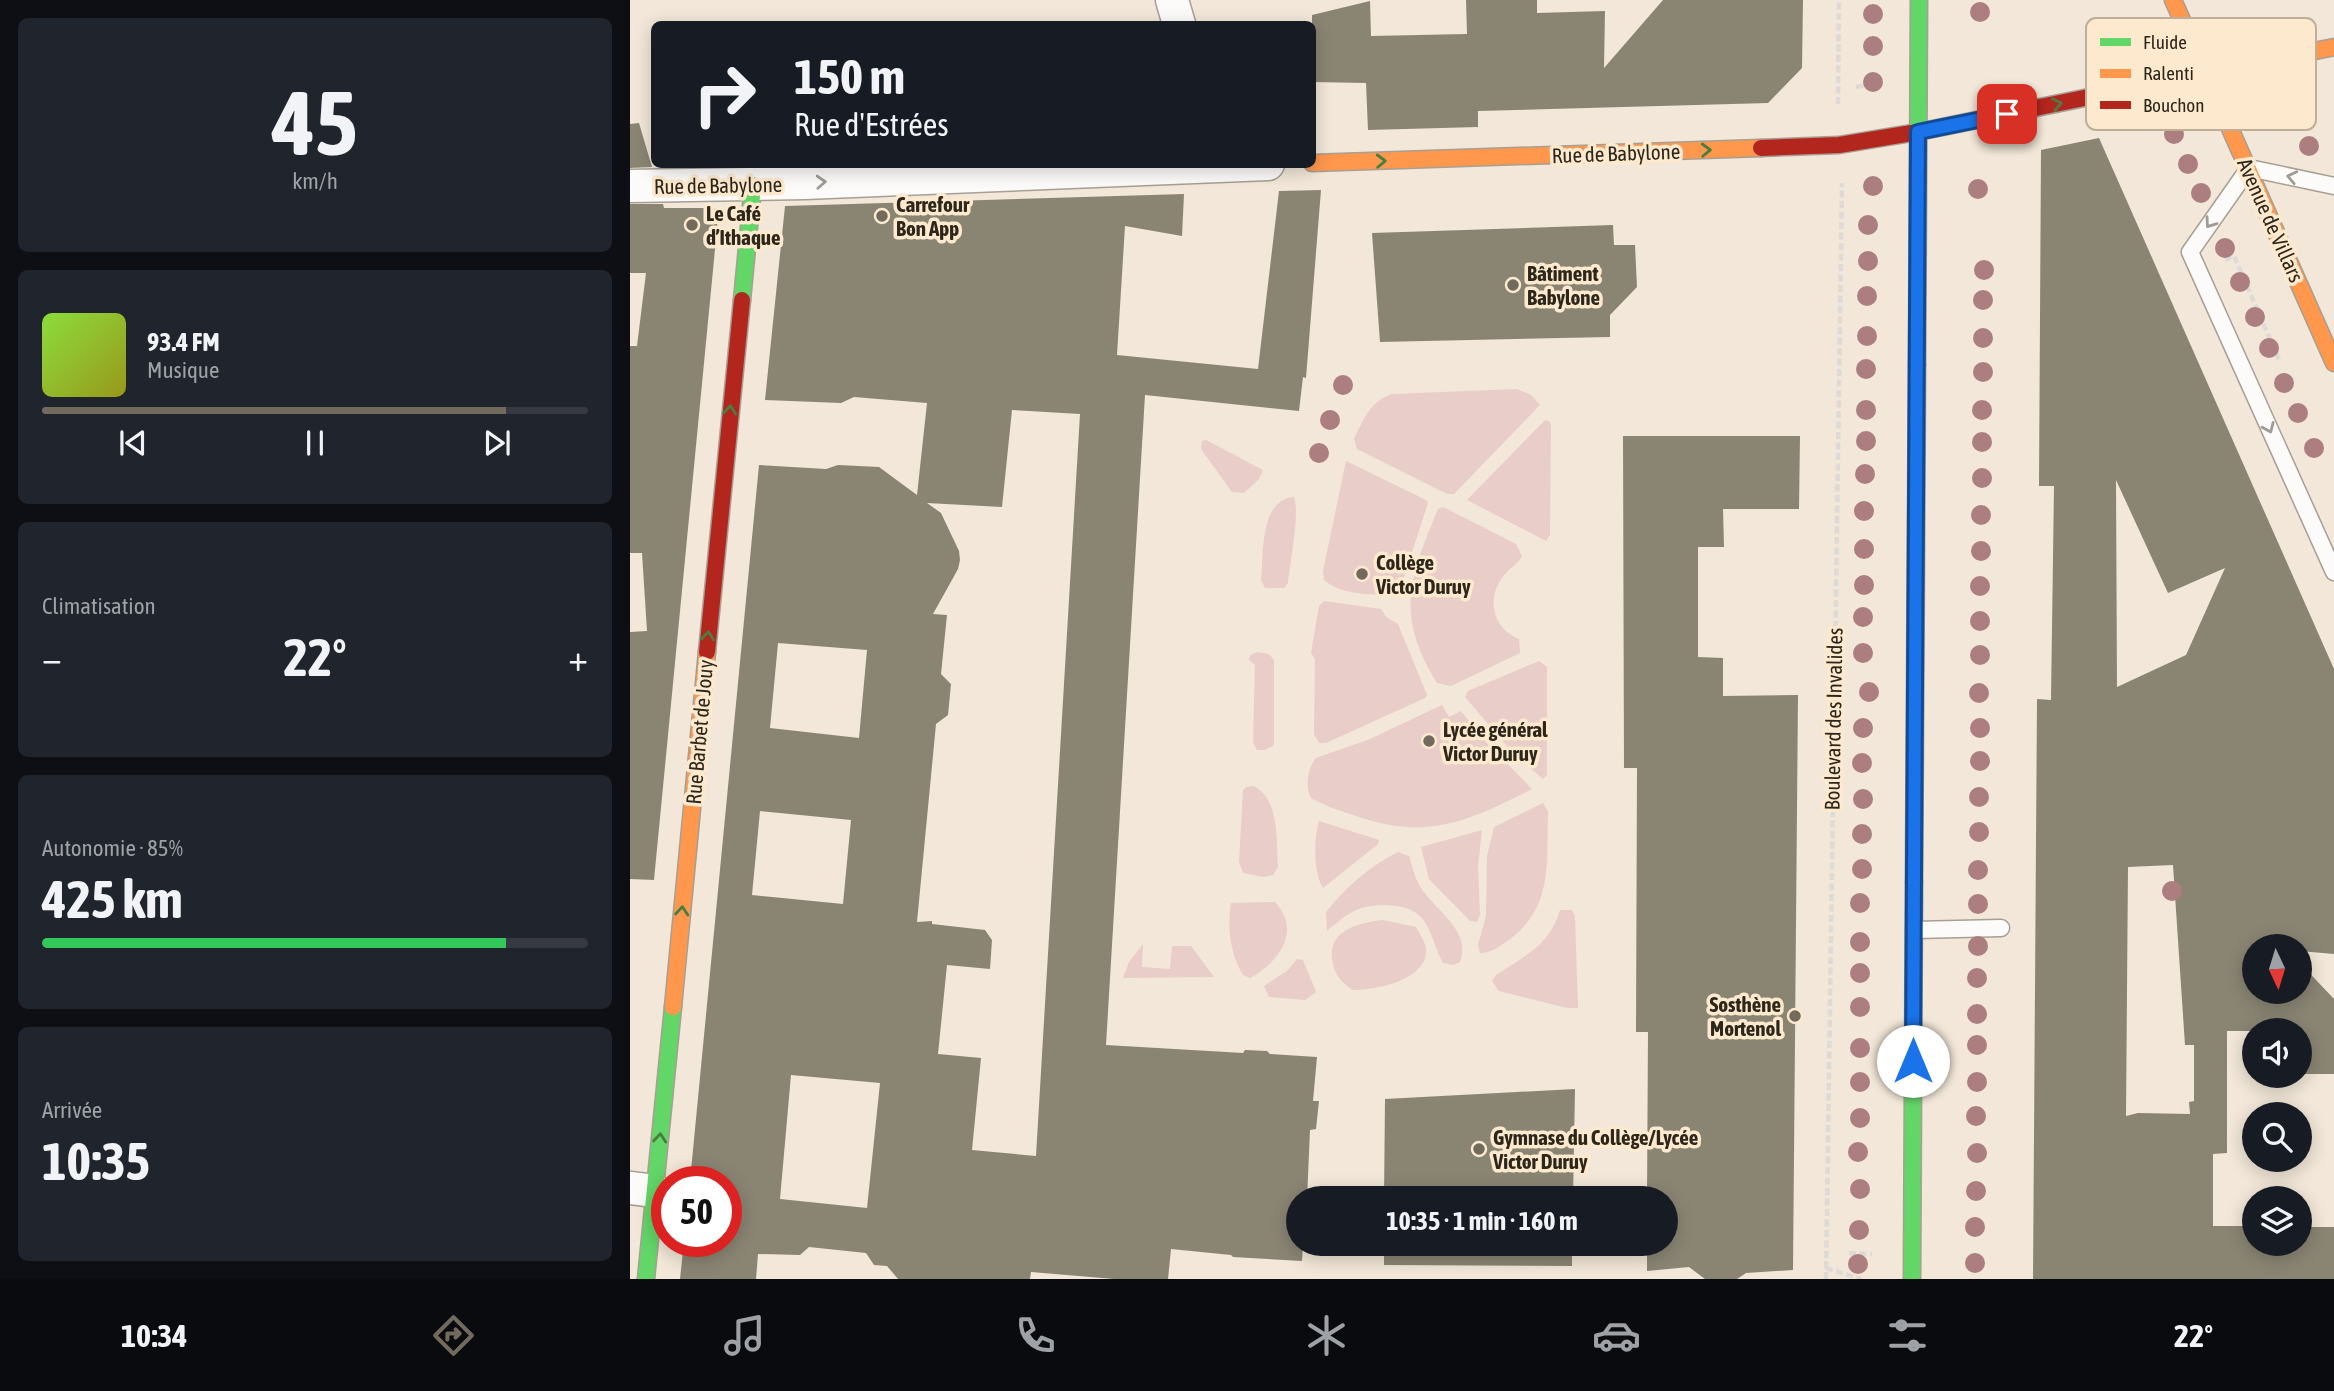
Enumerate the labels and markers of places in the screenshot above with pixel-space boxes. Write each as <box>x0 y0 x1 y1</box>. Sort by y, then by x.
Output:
pin <box>1977 84 2037 144</box>
place label: Carrefour Bon App <box>896 192 970 240</box>
place label: Le Café d’Ithaque <box>706 201 781 249</box>
marker: Carrefour Bon App <box>874 208 890 224</box>
marker: Le Café d’Ithaque <box>684 217 700 233</box>
place label: Bâtiment Babylone <box>1527 261 1600 309</box>
marker: Bâtiment Babylone <box>1505 277 1521 293</box>
place label: Collège Victor Duruy <box>1375 550 1471 598</box>
marker: Collège Victor Duruy <box>1354 566 1370 582</box>
place label: Lycée général Victor Duruy <box>1442 717 1548 765</box>
marker: Lycée général Victor Duruy <box>1421 733 1437 749</box>
place label: Sosthène Mortenol <box>1709 992 1781 1040</box>
marker: Sosthène Mortenol <box>1787 1008 1803 1024</box>
place label: Gymnase du Collège/Lycée Victor Duruy <box>1492 1125 1698 1173</box>
marker: Gymnase du Collège/Lycée Victor Duruy <box>1471 1141 1487 1157</box>

